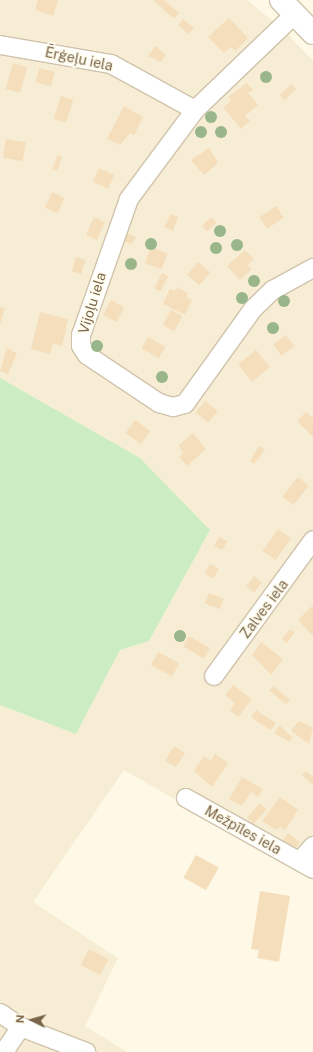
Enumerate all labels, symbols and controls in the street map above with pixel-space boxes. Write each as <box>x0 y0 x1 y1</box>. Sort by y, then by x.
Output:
street label: Ērģeļu iela <box>44 44 114 74</box>
street label: Vijoļu iela <box>75 270 109 336</box>
street label: Zalves iela <box>236 576 292 642</box>
street label: Mežpīles iela <box>202 802 284 858</box>
north arrow <box>12 1000 52 1040</box>
text: N <box>14 1014 26 1024</box>

